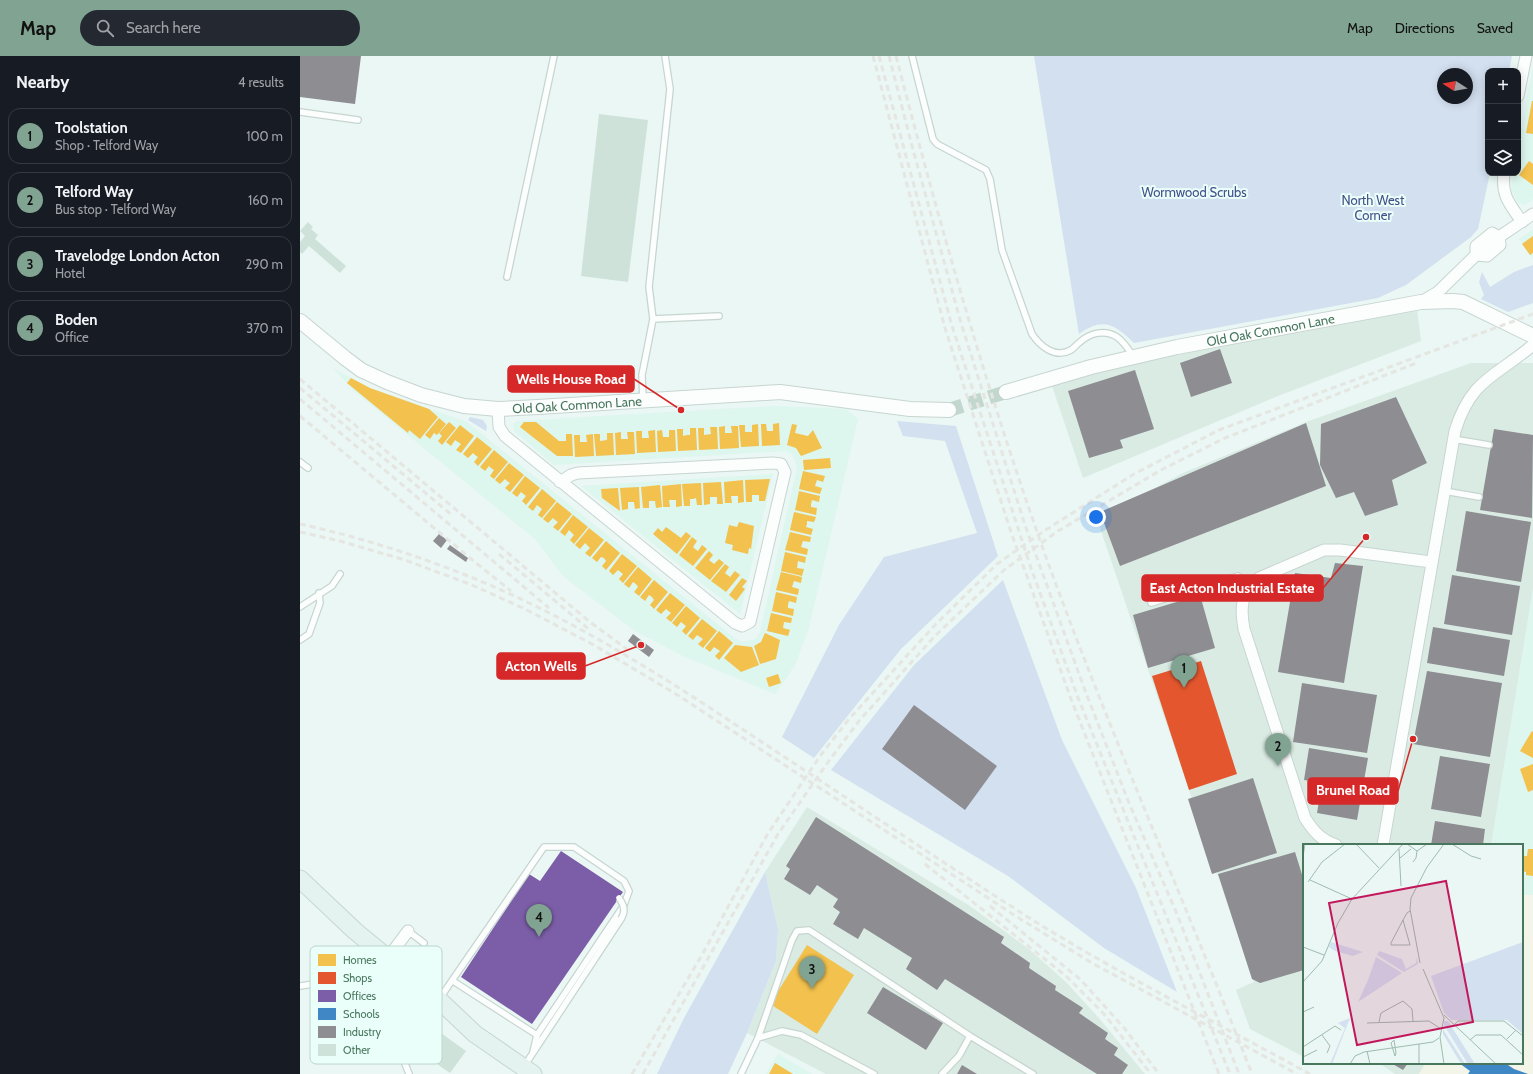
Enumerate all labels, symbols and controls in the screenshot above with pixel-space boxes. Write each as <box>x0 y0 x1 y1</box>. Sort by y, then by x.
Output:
search box <box>80 10 360 46</box>
text: Map <box>20 17 56 40</box>
icon: search <box>94 17 116 39</box>
text: Search here <box>126 19 201 37</box>
text: Map <box>1347 19 1373 37</box>
text: Directions <box>1395 19 1455 37</box>
text: Saved <box>1477 19 1513 37</box>
north arrow <box>1437 68 1473 104</box>
map controls <box>1485 68 1521 176</box>
button: + <box>1485 68 1521 104</box>
text: Nearby <box>16 72 69 92</box>
text: 4 results <box>238 74 284 90</box>
button: − <box>1485 104 1521 140</box>
text: Toolstation <box>55 119 128 137</box>
text: 1 <box>28 128 32 144</box>
text: 100 m <box>246 128 283 144</box>
text: Shop · Telford Way <box>55 137 158 153</box>
button: layers <box>1485 140 1521 176</box>
text: Telford Way <box>55 183 133 201</box>
park label: Wormwood Scrubs <box>1141 184 1247 200</box>
text: 2 <box>27 192 33 208</box>
text: 160 m <box>248 192 283 208</box>
park label: North West Corner <box>1342 192 1405 223</box>
text: Bus stop · Telford Way <box>55 201 176 217</box>
text: Travelodge London Acton <box>55 247 220 265</box>
text: 3 <box>26 256 34 272</box>
text: 290 m <box>245 256 283 272</box>
text: Hotel <box>55 265 85 281</box>
street label: Old Oak Common Lane <box>1205 310 1336 349</box>
text: Boden <box>55 311 98 329</box>
text: 4 <box>26 320 34 336</box>
text: 370 m <box>246 320 283 336</box>
text: Office <box>55 329 89 345</box>
callout: Wells House Road <box>508 366 634 392</box>
text: Wells House Road <box>516 370 626 388</box>
street label: Old Oak Common Lane <box>512 393 643 416</box>
your location <box>1086 507 1106 527</box>
callout: East Acton Industrial Estate <box>1142 575 1323 601</box>
text: East Acton Industrial Estate <box>1150 579 1314 597</box>
callout: Acton Wells <box>497 653 585 679</box>
pin: 1 <box>1171 655 1197 688</box>
text: Acton Wells <box>505 657 577 675</box>
pin: 2 <box>1265 733 1291 766</box>
callout: Brunel Road <box>1308 778 1398 804</box>
text: Brunel Road <box>1316 781 1390 799</box>
inset map <box>1303 844 1523 1064</box>
pin: 4 <box>526 904 552 937</box>
legend <box>310 946 442 1064</box>
text: Homes <box>343 953 377 967</box>
pin: 3 <box>799 956 825 989</box>
text: Shops <box>343 971 372 985</box>
text: Offices <box>343 989 377 1003</box>
text: Schools <box>343 1007 380 1021</box>
text: Industry <box>343 1025 381 1039</box>
text: Other <box>343 1043 371 1057</box>

